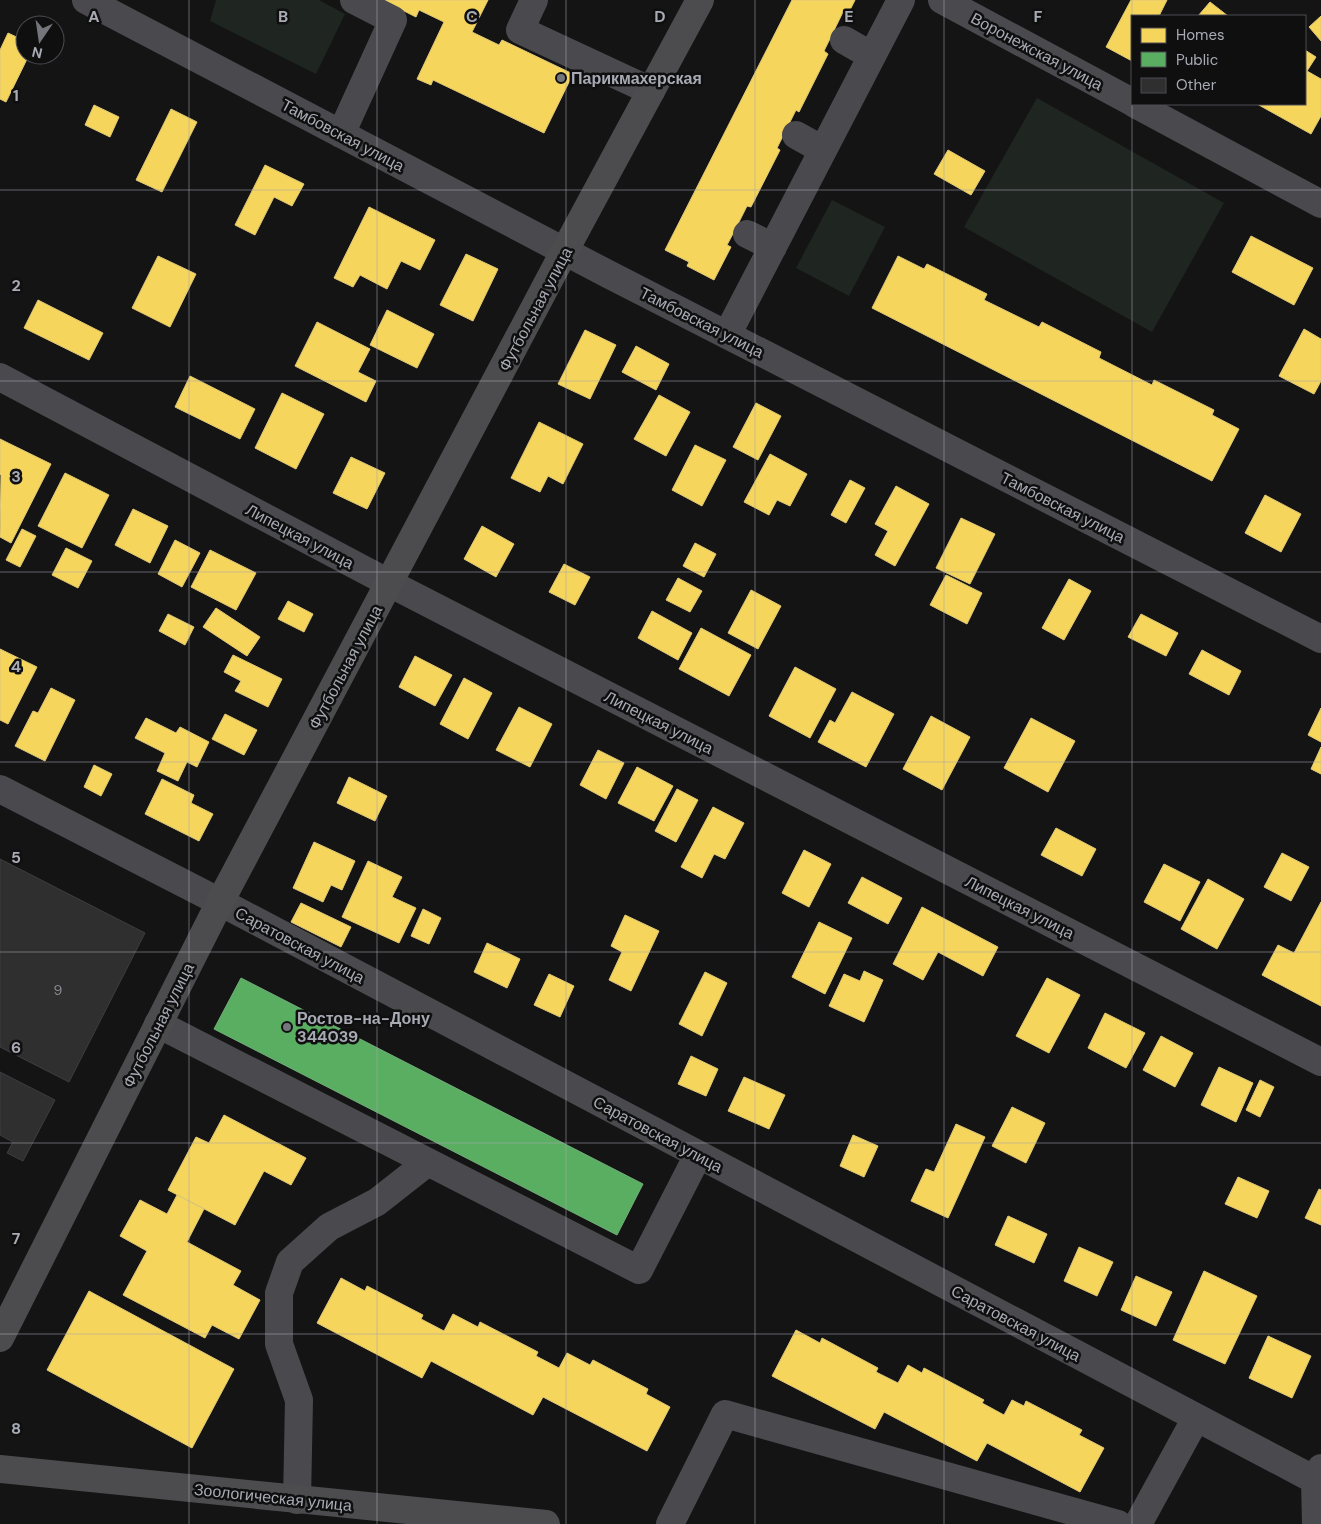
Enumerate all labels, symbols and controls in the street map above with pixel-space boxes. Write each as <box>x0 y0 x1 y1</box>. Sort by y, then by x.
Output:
text: A <box>88 6 100 27</box>
text: B <box>278 6 288 27</box>
text: C <box>466 6 478 27</box>
text: D <box>654 6 666 27</box>
text: E <box>844 6 854 27</box>
text: F <box>1034 6 1043 27</box>
street label: Воронежская улица <box>967 8 1107 95</box>
north arrow <box>15 15 65 65</box>
legend <box>1131 15 1306 105</box>
text: Homes <box>1176 25 1225 45</box>
text: N <box>30 43 44 63</box>
text: Public <box>1176 50 1218 70</box>
place label: Парикмахерская <box>571 68 702 89</box>
marker: Парикмахерская <box>555 72 567 84</box>
text: Other <box>1176 75 1217 95</box>
text: 1 <box>13 85 19 106</box>
street label: Тамбовская улица <box>278 94 408 177</box>
street label: Футбольная улица <box>494 244 577 375</box>
text: 2 <box>11 275 21 296</box>
street label: Тамбовская улица <box>636 282 767 363</box>
text: 3 <box>11 466 21 487</box>
street label: Тамбовская улица <box>997 467 1128 548</box>
street label: Липецкая улица <box>242 499 357 574</box>
street label: Футбольная улица <box>304 602 387 733</box>
text: 4 <box>11 656 21 677</box>
street label: Липецкая улица <box>601 686 717 759</box>
text: 5 <box>11 847 21 868</box>
street label: Липецкая улица <box>962 871 1078 944</box>
street label: Саратовская улица <box>231 902 368 988</box>
street label: Футбольная улица <box>118 959 199 1091</box>
house number: 9 <box>54 981 63 999</box>
place label: Ростов-на-Дону 344039 <box>297 1008 430 1047</box>
marker: Ростов-на-Дону 344039 <box>281 1021 293 1033</box>
text: 6 <box>11 1037 21 1058</box>
street label: Саратовская улица <box>589 1091 726 1177</box>
text: 7 <box>12 1228 21 1249</box>
street label: Саратовская улица <box>947 1280 1084 1366</box>
text: 8 <box>11 1418 21 1439</box>
street label: Зоологическая улица <box>193 1479 353 1516</box>

